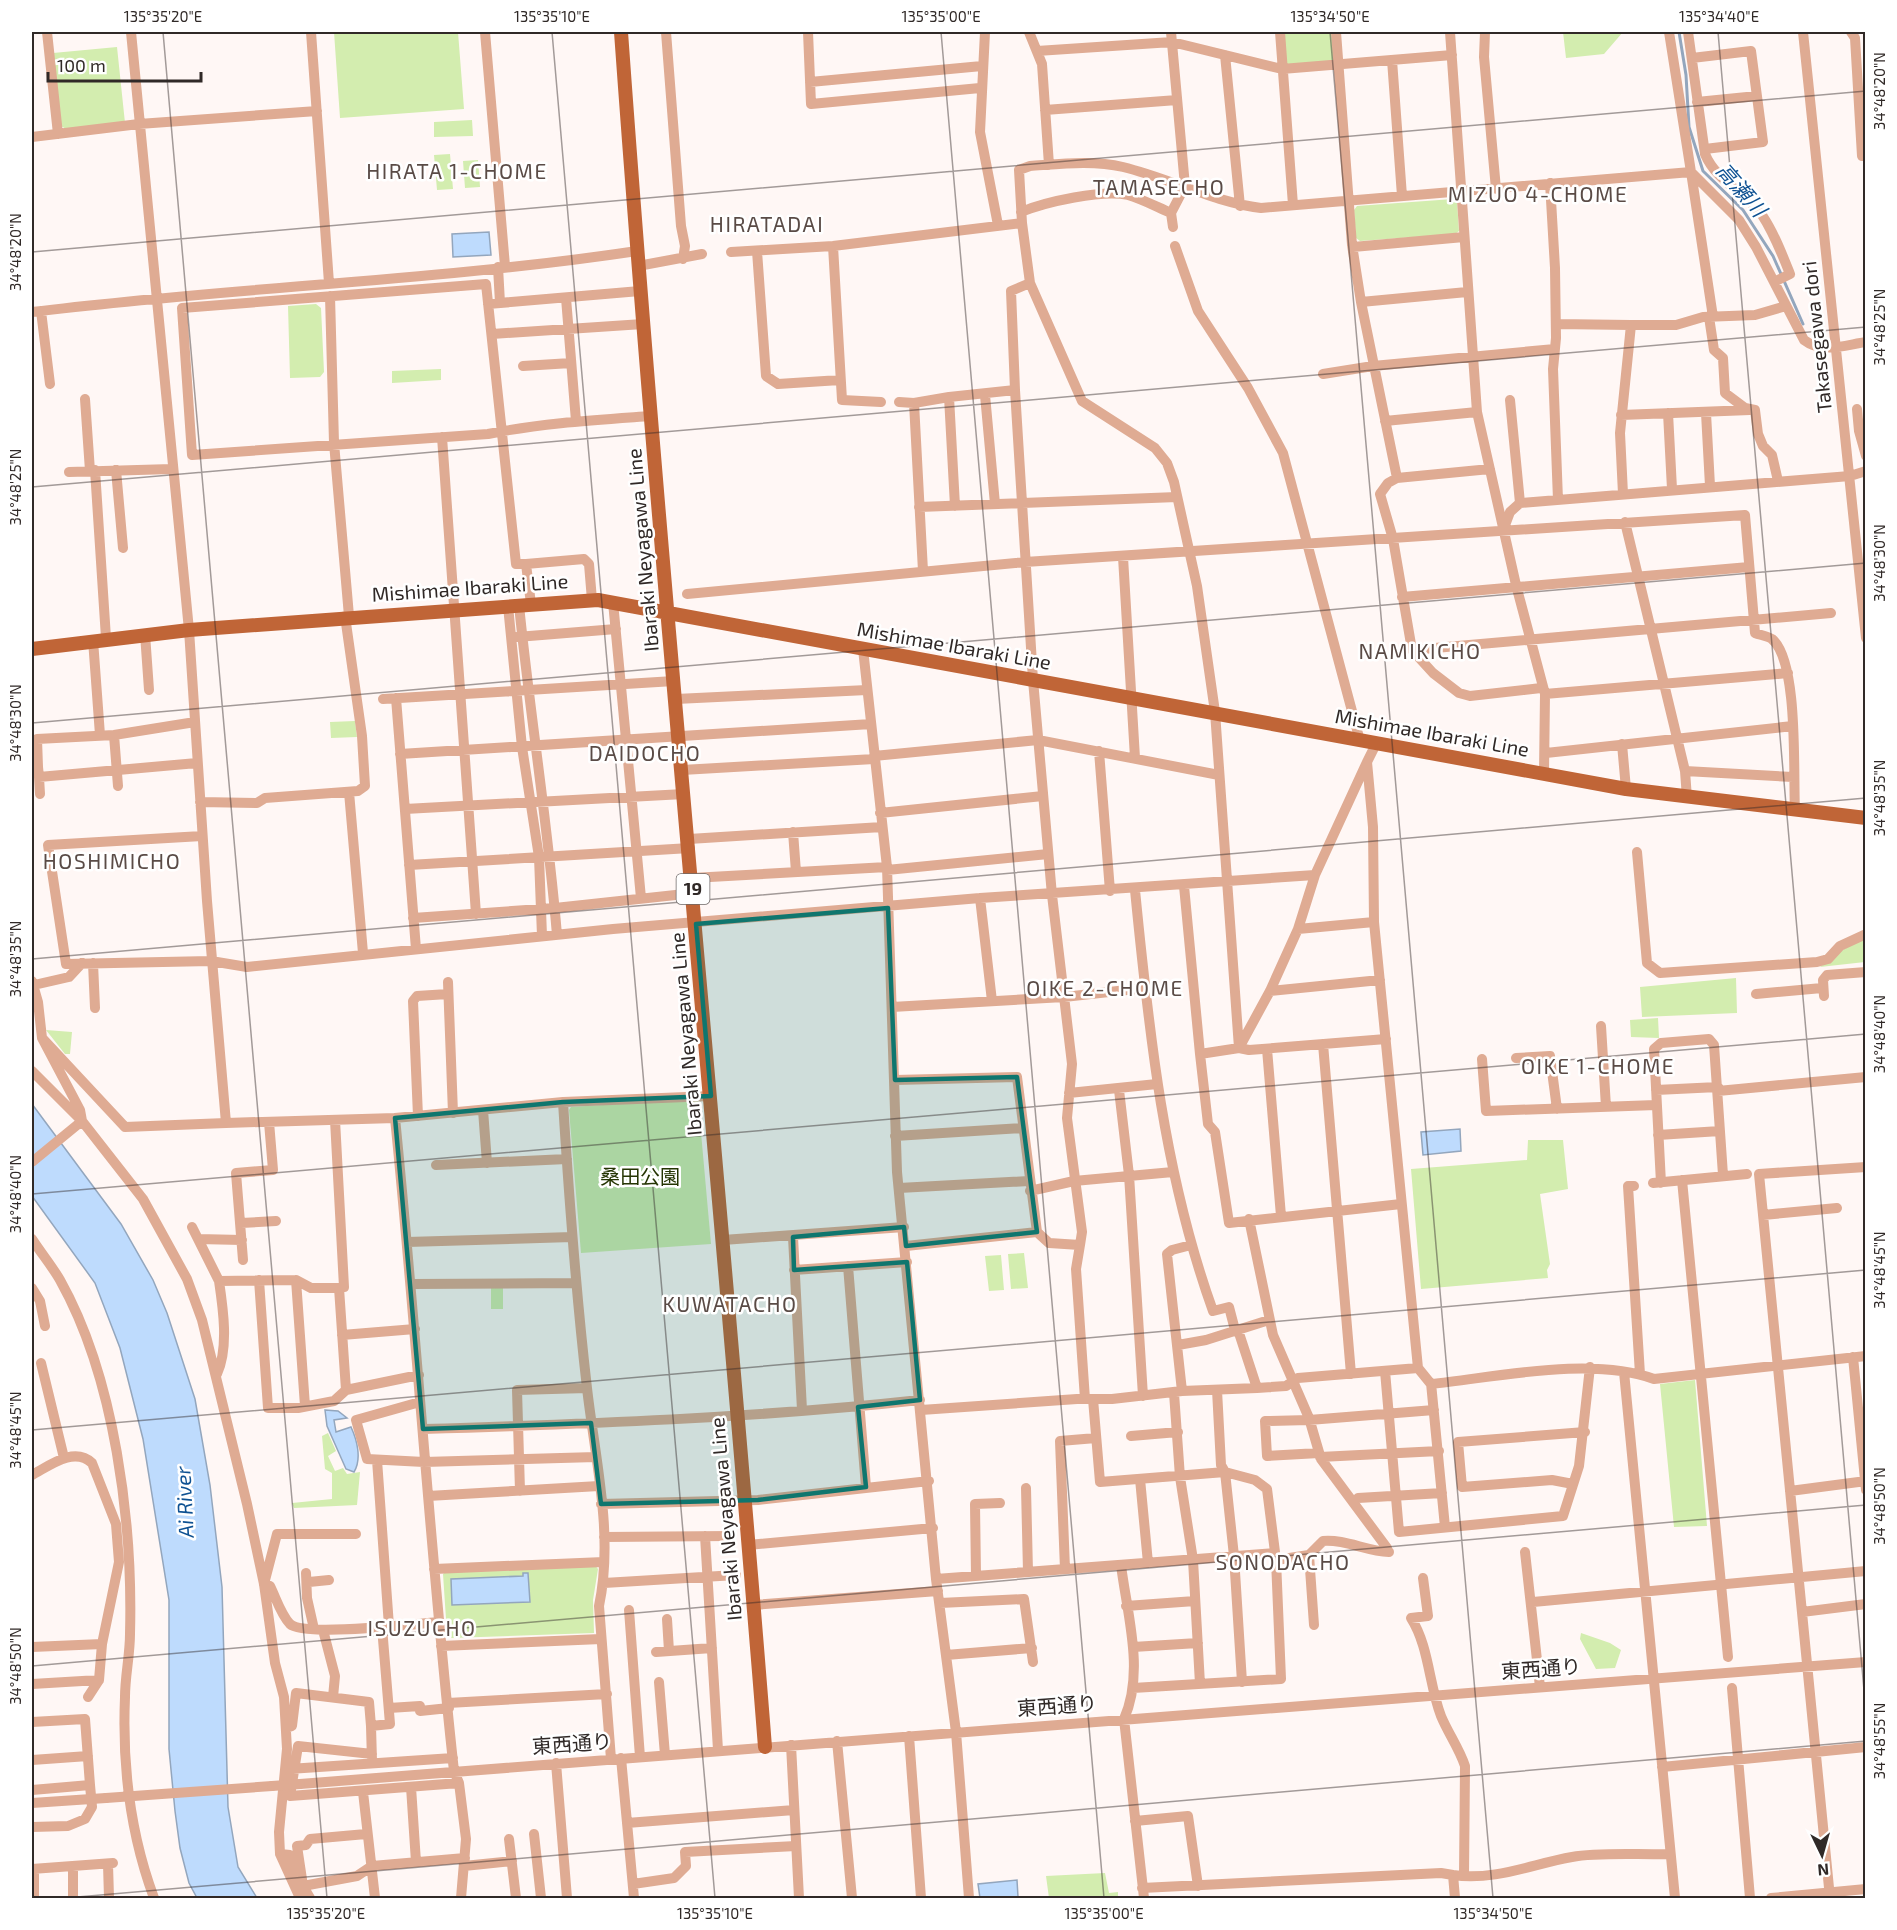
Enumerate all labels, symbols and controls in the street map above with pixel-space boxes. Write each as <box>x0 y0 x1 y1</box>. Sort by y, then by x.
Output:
text: 135°35'20"E <box>124 7 202 25</box>
text: 135°35'10"E <box>514 7 590 25</box>
text: 135°35'00"E <box>901 7 981 25</box>
text: 135°34'50"E <box>1290 7 1370 25</box>
text: 135°34'40"E <box>1679 7 1759 25</box>
scale bar <box>48 45 201 83</box>
text: 34°48'20"N <box>1870 52 1888 130</box>
text: 100 m <box>57 54 106 76</box>
water label: 高瀬川 <box>1712 157 1774 222</box>
district label: HIRATA 1-CHOME <box>366 158 548 183</box>
district label: TAMASECHO <box>1093 174 1225 199</box>
district label: MIZUO 4-CHOME <box>1448 181 1628 206</box>
district label: HIRATADAI <box>710 211 824 236</box>
text: 34°48'20"N <box>6 213 24 291</box>
street label: Takasegawa dori <box>1796 260 1836 414</box>
text: 34°48'25"N <box>1870 289 1888 365</box>
street label: Ibaraki Neyagawa Line <box>621 447 663 653</box>
text: 34°48'25"N <box>6 449 24 525</box>
text: 34°48'30"N <box>1870 524 1888 602</box>
street label: Mishimae Ibaraki Line <box>371 568 569 606</box>
street label: Mishimae Ibaraki Line <box>855 616 1053 674</box>
district label: NAMIKICHO <box>1358 638 1482 663</box>
text: 34°48'30"N <box>6 684 24 762</box>
street label: Mishimae Ibaraki Line <box>1333 703 1531 761</box>
district label: DAIDOCHO <box>589 740 701 765</box>
text: 34°48'35"N <box>1870 760 1888 836</box>
district label: HOSHIMICHO <box>43 848 181 873</box>
road number: 19 <box>676 874 710 904</box>
text: 34°48'35"N <box>6 921 24 997</box>
street label: Ibaraki Neyagawa Line <box>664 931 706 1137</box>
district label: OIKE 2-CHOME <box>1026 975 1184 1000</box>
text: 34°48'40"N <box>1870 995 1888 1073</box>
district label: OIKE 1-CHOME <box>1521 1053 1675 1078</box>
text: 34°48'40"N <box>6 1155 24 1233</box>
park label: 桑田公園 <box>600 1164 680 1188</box>
text: 34°48'45"N <box>1870 1231 1888 1309</box>
district label: KUWATACHO <box>662 1291 798 1316</box>
text: 34°48'45"N <box>6 1391 24 1469</box>
street label: Ibaraki Neyagawa Line <box>704 1416 746 1622</box>
water label: Ai River <box>169 1465 198 1540</box>
text: 34°48'50"N <box>1870 1467 1888 1545</box>
district label: SONODACHO <box>1215 1549 1351 1574</box>
district label: ISUZUCHO <box>367 1615 477 1640</box>
text: 34°48'50"N <box>6 1627 24 1705</box>
street label: 東西通り <box>1500 1653 1582 1683</box>
street label: 東西通り <box>1016 1690 1098 1720</box>
text: 34°48'55"N <box>1870 1703 1888 1779</box>
street label: 東西通り <box>531 1728 613 1758</box>
north arrow <box>1792 1825 1852 1885</box>
text: N <box>1817 1860 1830 1880</box>
text: 135°35'20"E <box>287 1904 365 1922</box>
text: 135°35'10"E <box>677 1904 753 1922</box>
text: 135°35'00"E <box>1064 1904 1144 1922</box>
text: 135°34'50"E <box>1453 1904 1533 1922</box>

